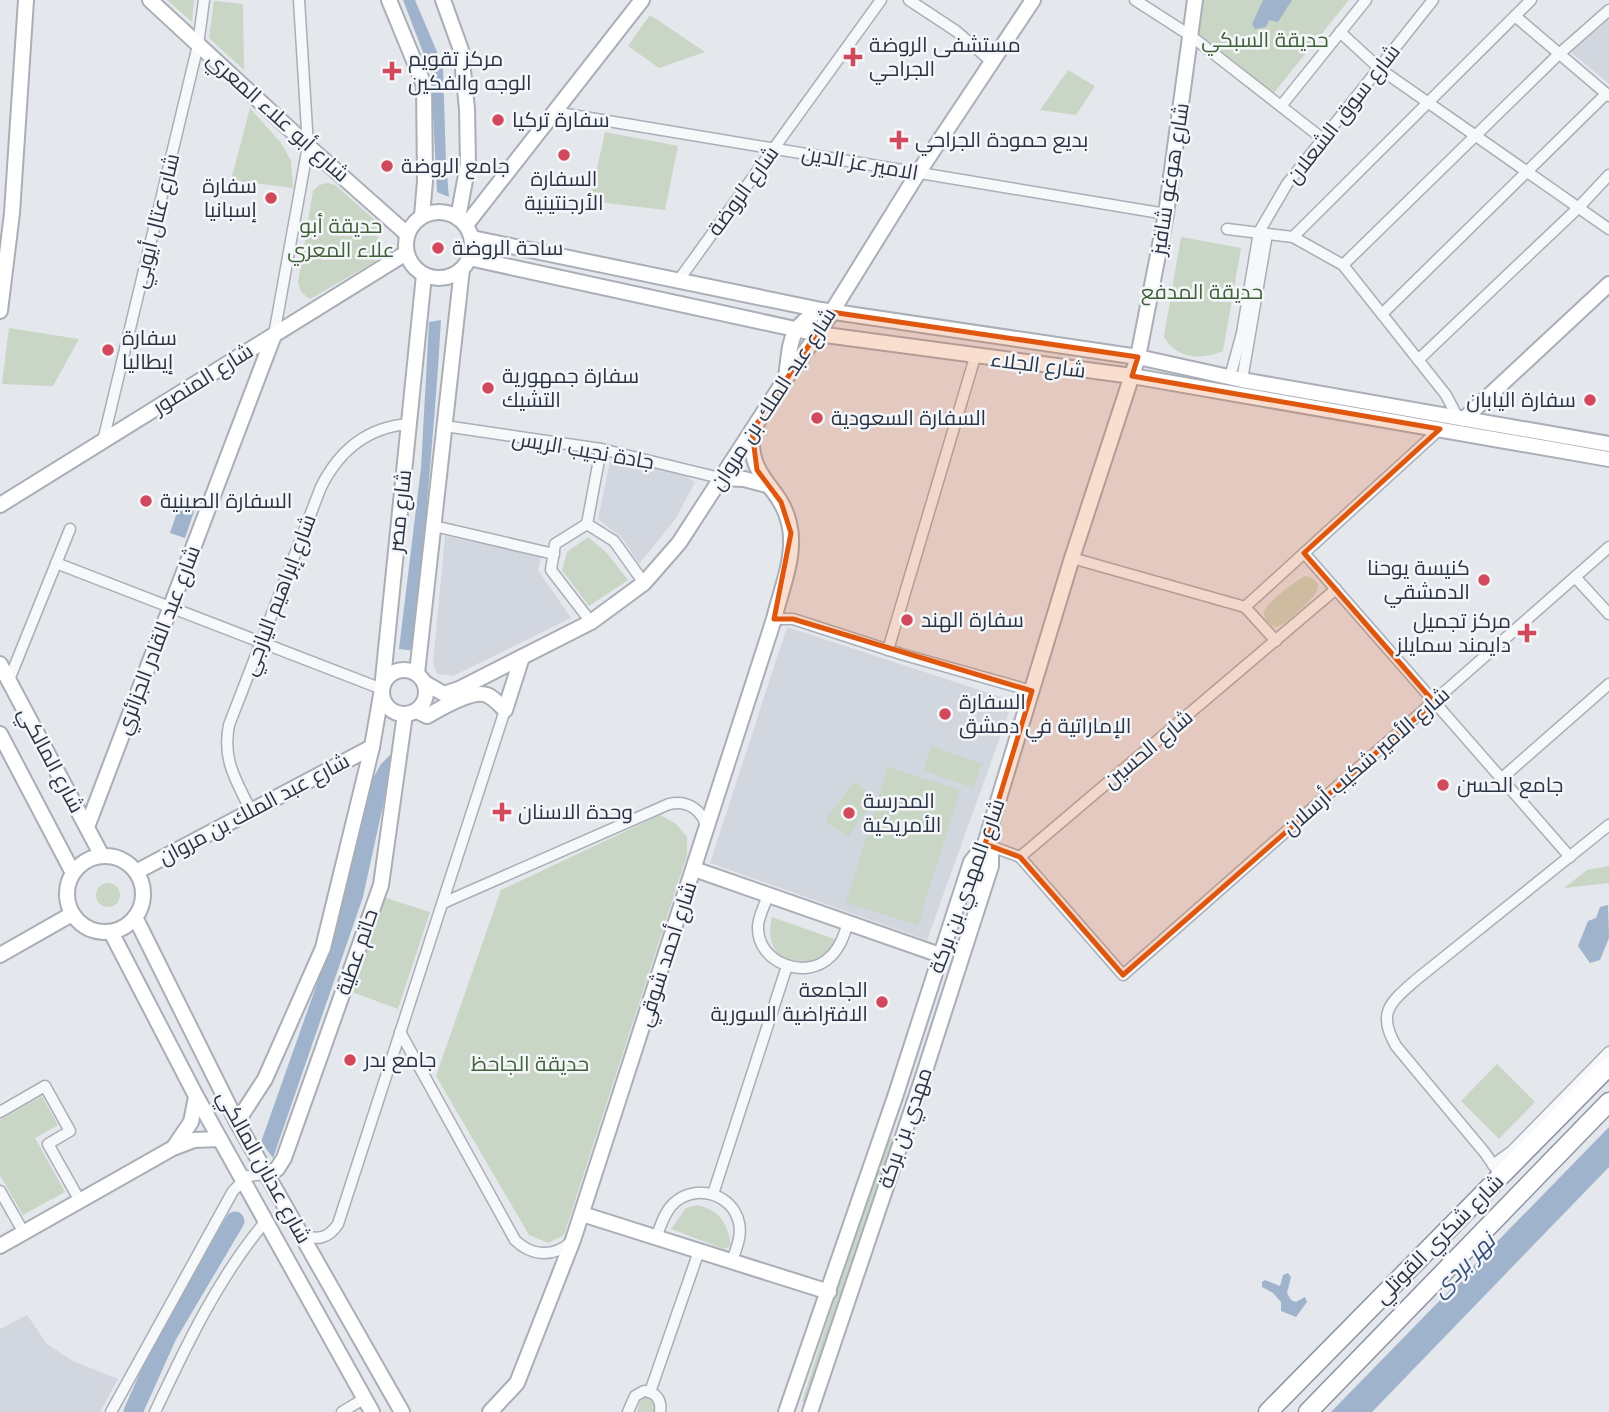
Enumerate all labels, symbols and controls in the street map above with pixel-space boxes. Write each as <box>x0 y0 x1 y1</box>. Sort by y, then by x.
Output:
park label: حديقة السبكي <box>1201 25 1329 56</box>
place label: مستشفى الروضة الجراحي <box>869 30 1021 85</box>
street label: شارع سوق الشعلان <box>1279 38 1406 190</box>
place label: مركز تقويم الوجه والفكين <box>408 44 532 96</box>
street label: شارع أبو علاء المعري <box>199 45 356 190</box>
marker: مستشفى الروضة الجراحي <box>843 47 863 67</box>
marker: مركز تقويم الوجه والفكين <box>382 61 402 81</box>
street label: شارع هوغو شافيز <box>1143 101 1196 258</box>
place label: سفارة تركيا <box>512 105 610 133</box>
marker: سفارة تركيا <box>490 112 506 128</box>
place label: بديع حمودة الجراحي <box>915 125 1088 156</box>
marker: بديع حمودة الجراحي <box>889 130 909 150</box>
street label: الامير عز الدين <box>800 138 921 186</box>
street label: شارع الروضة <box>700 140 785 242</box>
marker: السفارة الأرجنتينية <box>556 147 572 163</box>
street label: شارع عتال أيوبي <box>125 150 188 292</box>
place label: جامع الروضة <box>401 151 510 180</box>
marker: جامع الروضة <box>379 158 395 174</box>
place label: السفارة الأرجنتينية <box>524 164 604 216</box>
place label: سفارة إسبانيا <box>202 171 257 223</box>
marker: سفارة إسبانيا <box>263 190 279 206</box>
park label: حديقة أبو علاء المعري <box>287 211 395 266</box>
place label: ساحة الروضة <box>452 233 563 261</box>
marker: ساحة الروضة <box>430 240 446 256</box>
park label: حديقة المدفع <box>1141 277 1263 306</box>
street label: شارع عبد الملك بن مروان <box>702 302 843 496</box>
place label: سفارة إيطاليا <box>122 323 177 375</box>
street label: شارع المنصور <box>146 336 259 421</box>
marker: سفارة إيطاليا <box>100 342 116 358</box>
street label: شارع الجلاء <box>989 344 1087 385</box>
place label: سفارة جمهورية التشيك <box>502 361 639 413</box>
marker: سفارة جمهورية التشيك <box>480 380 496 396</box>
place label: سفارة اليابان <box>1466 385 1576 413</box>
marker: سفارة اليابان <box>1582 392 1598 408</box>
place label: السفارة السعودية <box>831 403 986 431</box>
marker: السفارة السعودية <box>809 410 825 426</box>
street label: جادة نجيب الريس <box>510 423 656 475</box>
street label: شارع مصر <box>381 468 418 555</box>
place label: السفارة الصينية <box>160 486 292 514</box>
marker: السفارة الصينية <box>138 493 154 509</box>
street label: شارع إبراهيم اليازجي <box>234 510 325 681</box>
street label: شارع عبد القادر الجزائري <box>108 541 209 739</box>
place label: كنيسة يوحنا الدمشقي <box>1367 553 1470 608</box>
marker: كنيسة يوحنا الدمشقي <box>1476 572 1492 588</box>
place label: سفارة الهند <box>921 605 1024 633</box>
place label: مركز تجميل دايمند سمايلز <box>1395 606 1511 658</box>
marker: سفارة الهند <box>899 612 915 628</box>
marker: مركز تجميل دايمند سمايلز <box>1517 623 1537 643</box>
street label: شارع الأمير شكيب أرسلان <box>1276 680 1456 842</box>
place label: السفارة الإماراتية في دمشق <box>959 687 1131 742</box>
street label: شارع المالكي <box>10 702 91 819</box>
street label: شارع الحسين <box>1097 702 1199 795</box>
marker: السفارة الإماراتية في دمشق <box>937 706 953 722</box>
street label: شارع عبد الملك بن مروان <box>153 746 354 871</box>
place label: جامع الحسن <box>1457 770 1564 799</box>
marker: جامع الحسن <box>1435 777 1451 793</box>
place label: المدرسة الأمريكية <box>863 786 941 838</box>
street label: شارع المهدي بن بركة <box>921 794 1014 978</box>
place label: وحدة الاسنان <box>518 797 633 825</box>
marker: وحدة الاسنان <box>492 802 512 822</box>
marker: المدرسة الأمريكية <box>841 805 857 821</box>
street label: شارع أحمد شوقي <box>629 878 706 1031</box>
street label: حاتم عطية <box>328 905 385 999</box>
place label: الجامعة الافتراضية السورية <box>710 975 868 1027</box>
marker: الجامعة الافتراضية السورية <box>874 994 890 1010</box>
place label: جامع بدر <box>363 1045 436 1074</box>
park label: حديقة الجاحظ <box>471 1049 589 1077</box>
marker: جامع بدر <box>342 1052 358 1068</box>
street label: مهدي بن بركة <box>870 1064 941 1193</box>
street label: شارع عدنان المالكي <box>209 1085 319 1250</box>
street label: شارع شكري القوتلي <box>1367 1167 1511 1311</box>
water label: نهر بردى <box>1423 1223 1504 1304</box>

